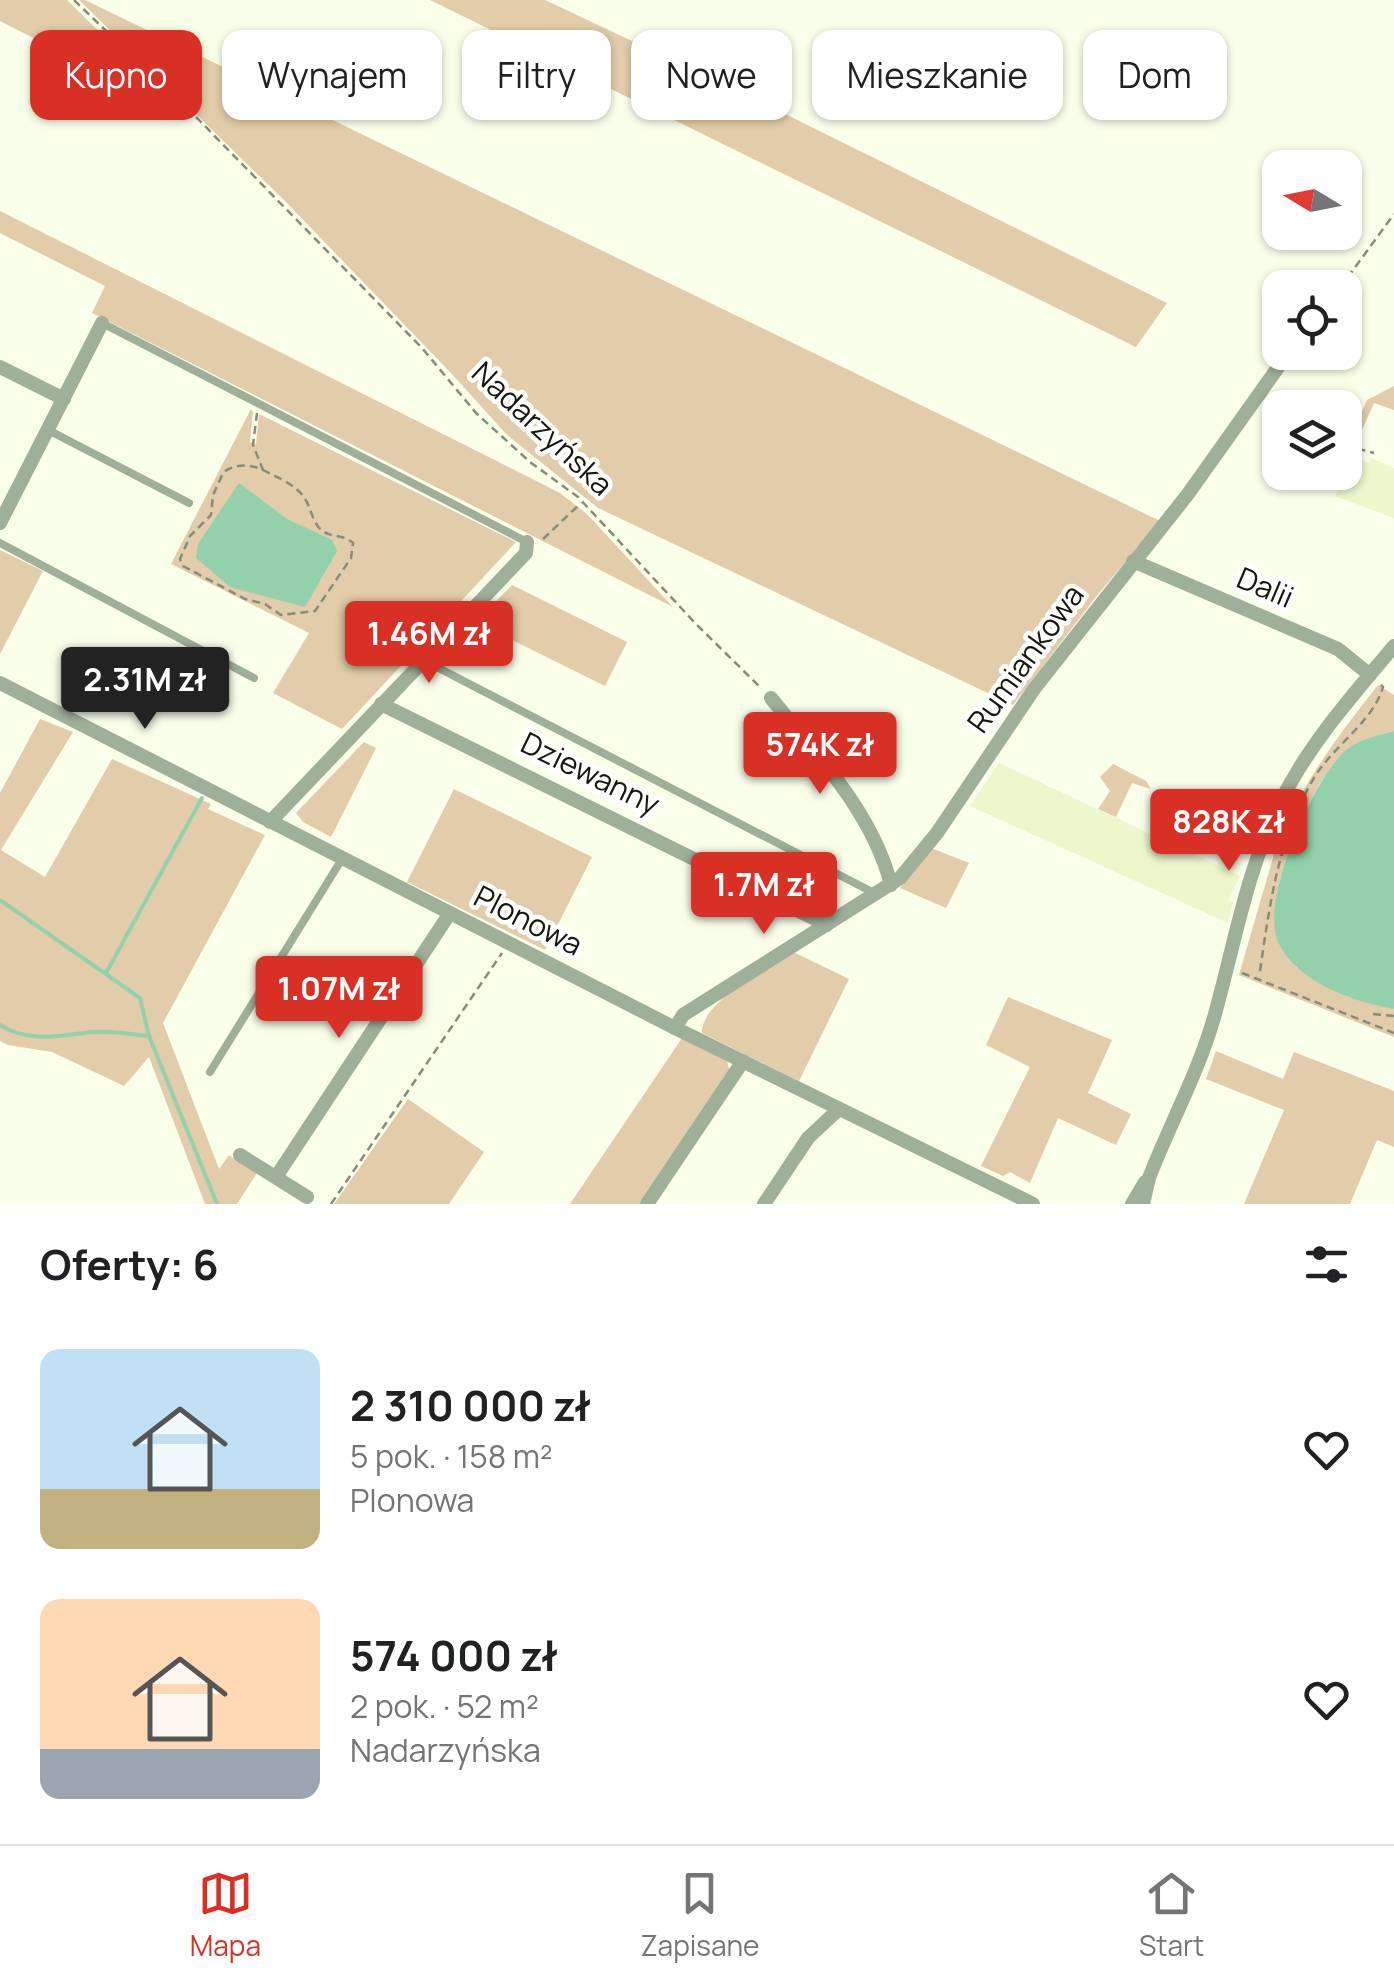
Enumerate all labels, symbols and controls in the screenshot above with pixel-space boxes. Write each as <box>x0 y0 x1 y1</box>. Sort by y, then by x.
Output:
chip: Kupno <box>30 30 202 120</box>
chip: Wynajem <box>222 30 442 120</box>
chip: Filtry <box>462 30 611 120</box>
chip: Nowe <box>631 30 792 120</box>
chip: Mieszkanie <box>812 30 1063 120</box>
chip: Dom <box>1083 30 1227 120</box>
north arrow <box>1262 150 1362 250</box>
map controls <box>1262 150 1362 490</box>
button: locate <box>1262 270 1362 370</box>
street label: Nadarzyńska <box>464 352 622 504</box>
button: layers <box>1262 390 1362 490</box>
street label: Dalii <box>1231 556 1300 617</box>
street label: Rumiankowa <box>957 576 1093 741</box>
pin: 1.46M zł <box>326 601 532 686</box>
text: 1.46M zł <box>367 611 491 655</box>
pin: 2.31M zł <box>42 647 248 732</box>
text: 2.31M zł <box>83 657 207 701</box>
pin: 574K zł <box>728 712 912 797</box>
street label: Dziewanny <box>514 721 667 824</box>
text: 574K zł <box>765 722 875 766</box>
pin: 828K zł <box>1137 789 1321 874</box>
text: 828K zł <box>1172 799 1286 843</box>
pin: 1.7M zł <box>672 852 856 937</box>
text: 1.7M zł <box>713 862 815 906</box>
street label: Plonowa <box>467 875 590 964</box>
pin: 1.07M zł <box>236 956 442 1041</box>
text: 1.07M zł <box>278 966 400 1010</box>
text: Oferty: 6 <box>40 1235 219 1293</box>
icon: filters <box>1299 1237 1354 1292</box>
text: 2 310 000 zł <box>350 1376 591 1434</box>
icon: home <box>120 1389 240 1509</box>
icon: heart <box>1299 1422 1354 1477</box>
text: 5 pok. · 158 m² <box>350 1434 553 1478</box>
text: Plonowa <box>350 1478 474 1522</box>
text: 574 000 zł <box>350 1626 558 1684</box>
icon: home <box>120 1639 240 1759</box>
icon: heart <box>1299 1672 1354 1727</box>
text: 2 pok. · 52 m² <box>350 1684 539 1728</box>
text: Nadarzyńska <box>350 1728 541 1772</box>
tab: Mapa <box>190 1866 261 1964</box>
tab: Zapisane <box>640 1866 759 1964</box>
tab: Start <box>1139 1866 1204 1964</box>

